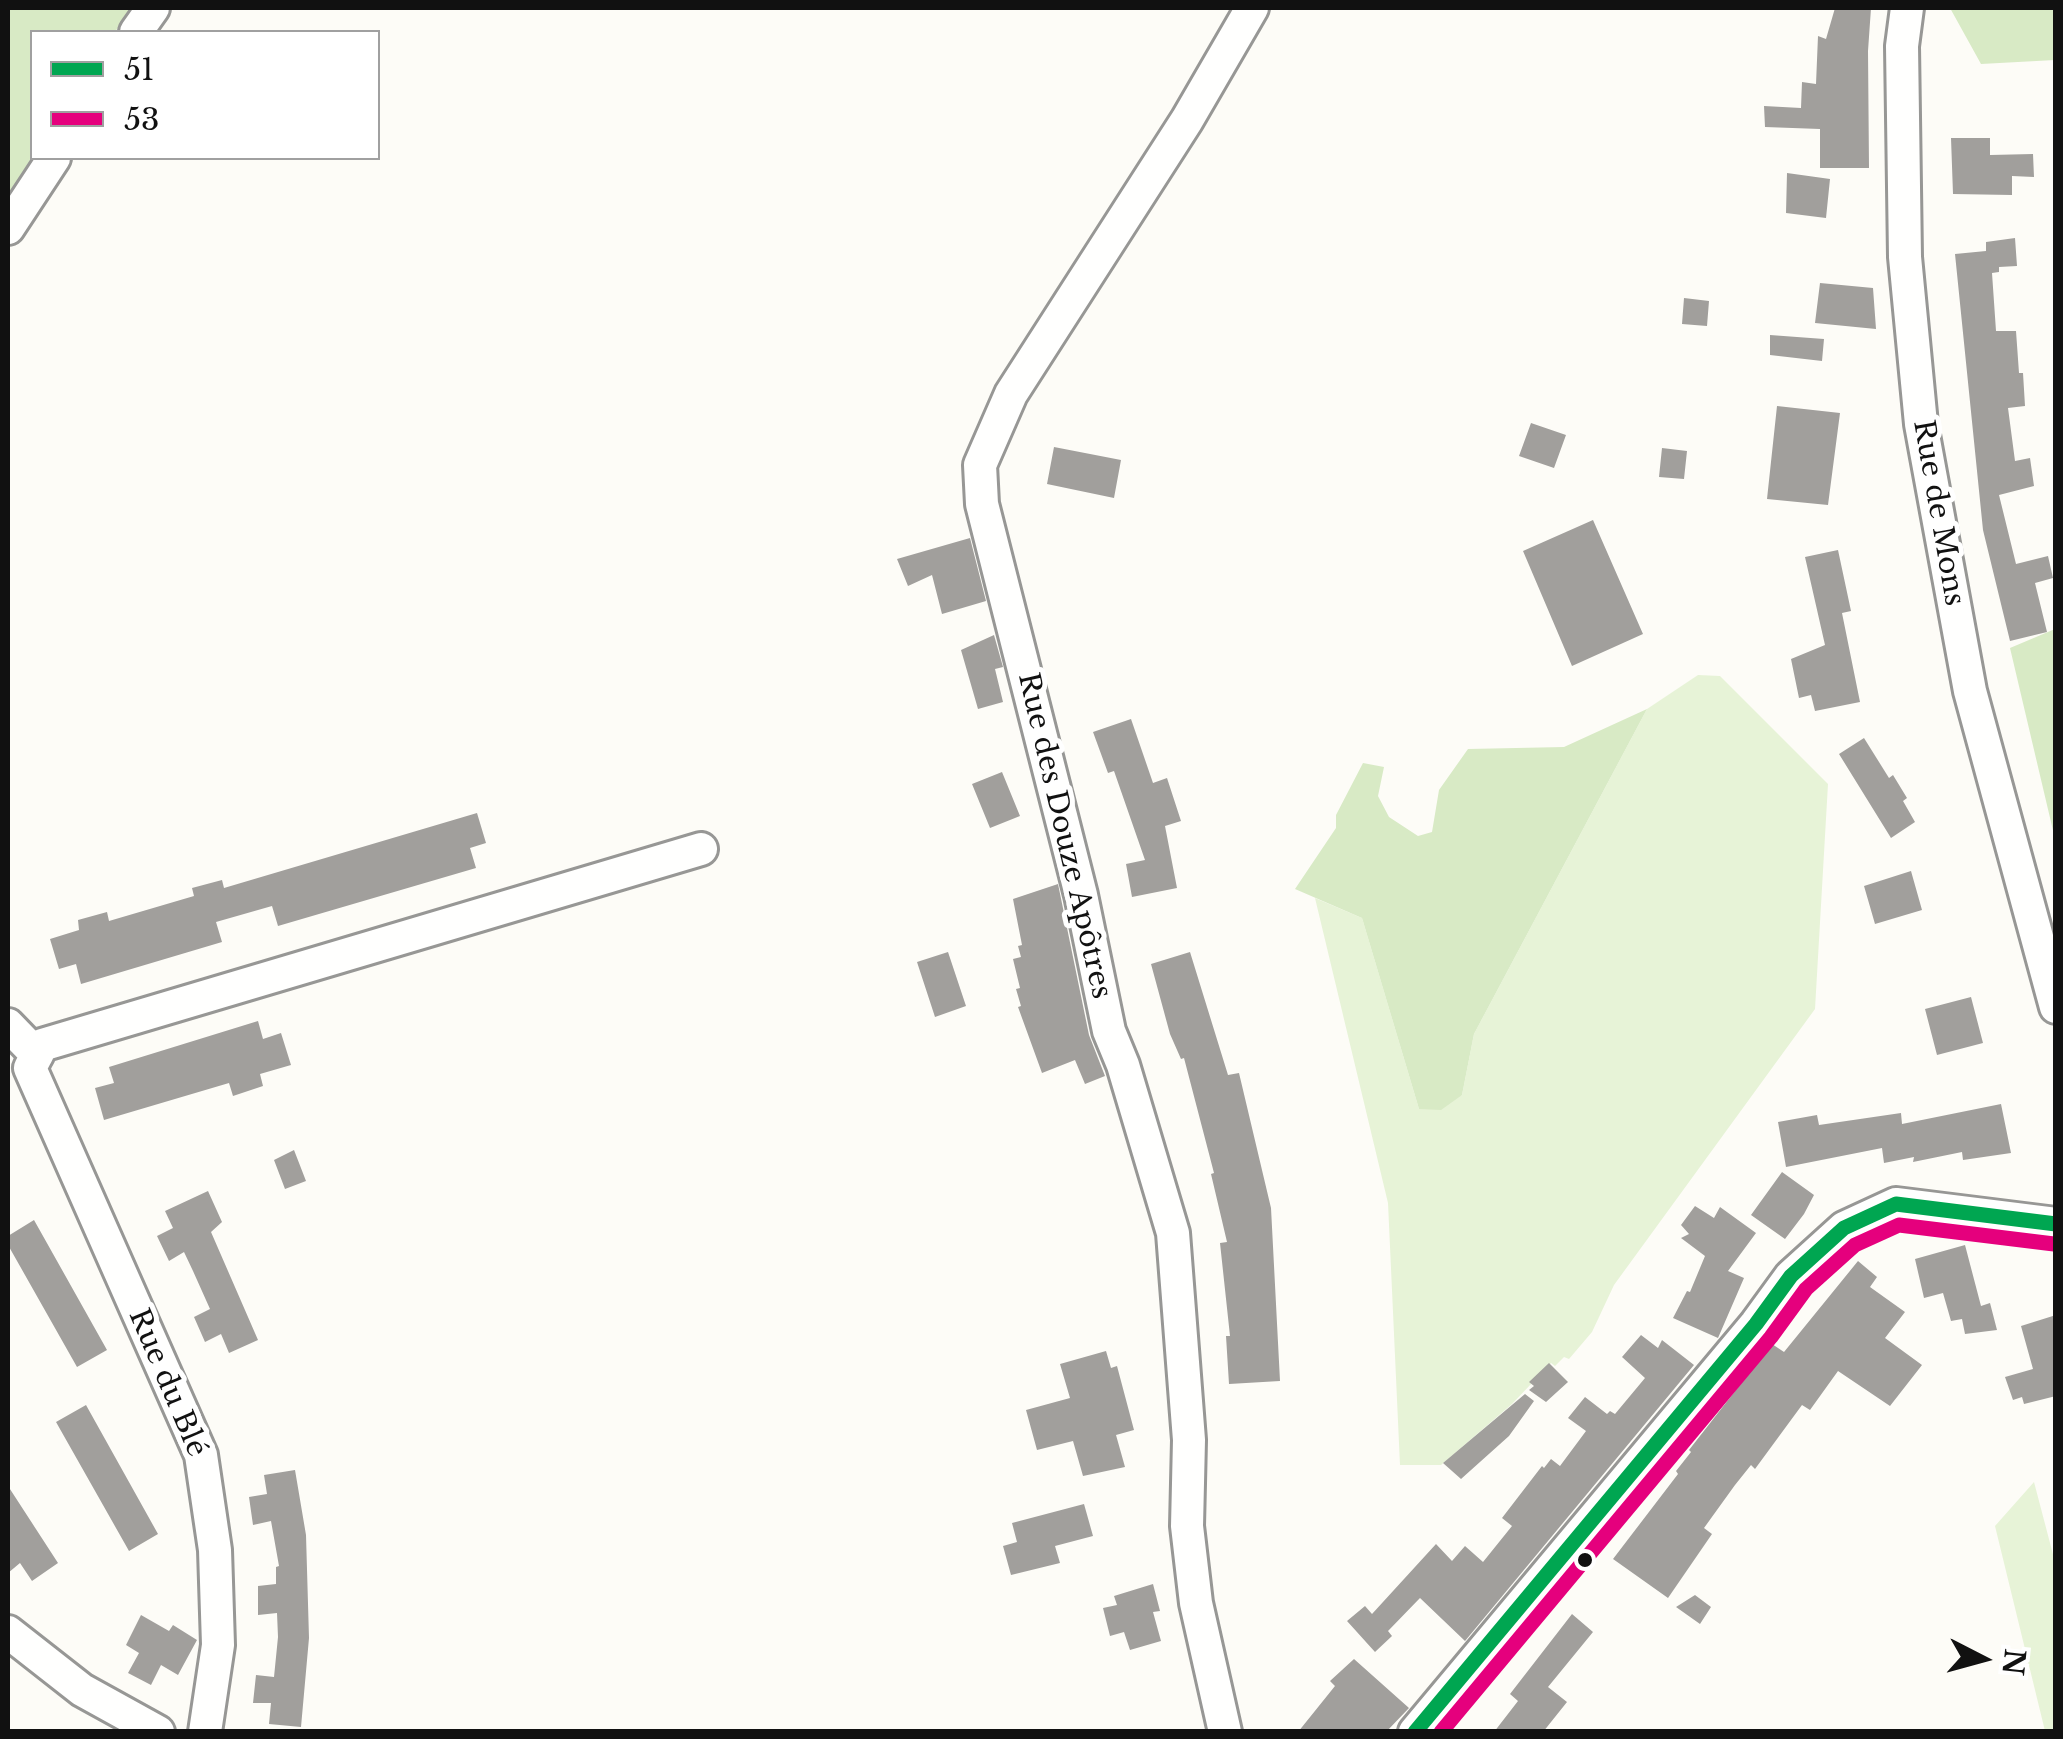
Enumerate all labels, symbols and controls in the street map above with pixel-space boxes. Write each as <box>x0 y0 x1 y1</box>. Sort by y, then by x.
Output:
legend <box>30 30 380 160</box>
text: 51 <box>124 51 154 88</box>
text: 53 <box>124 101 160 138</box>
street label: Rue de Mons <box>1905 418 1971 608</box>
street label: Rue des Douze Apôtres <box>1010 670 1118 1002</box>
street label: Rue du Blé <box>121 1304 213 1462</box>
unlabelled marker <box>1575 1550 1595 1570</box>
north arrow <box>1933 1609 2033 1709</box>
text: N <box>1995 1647 2032 1677</box>

